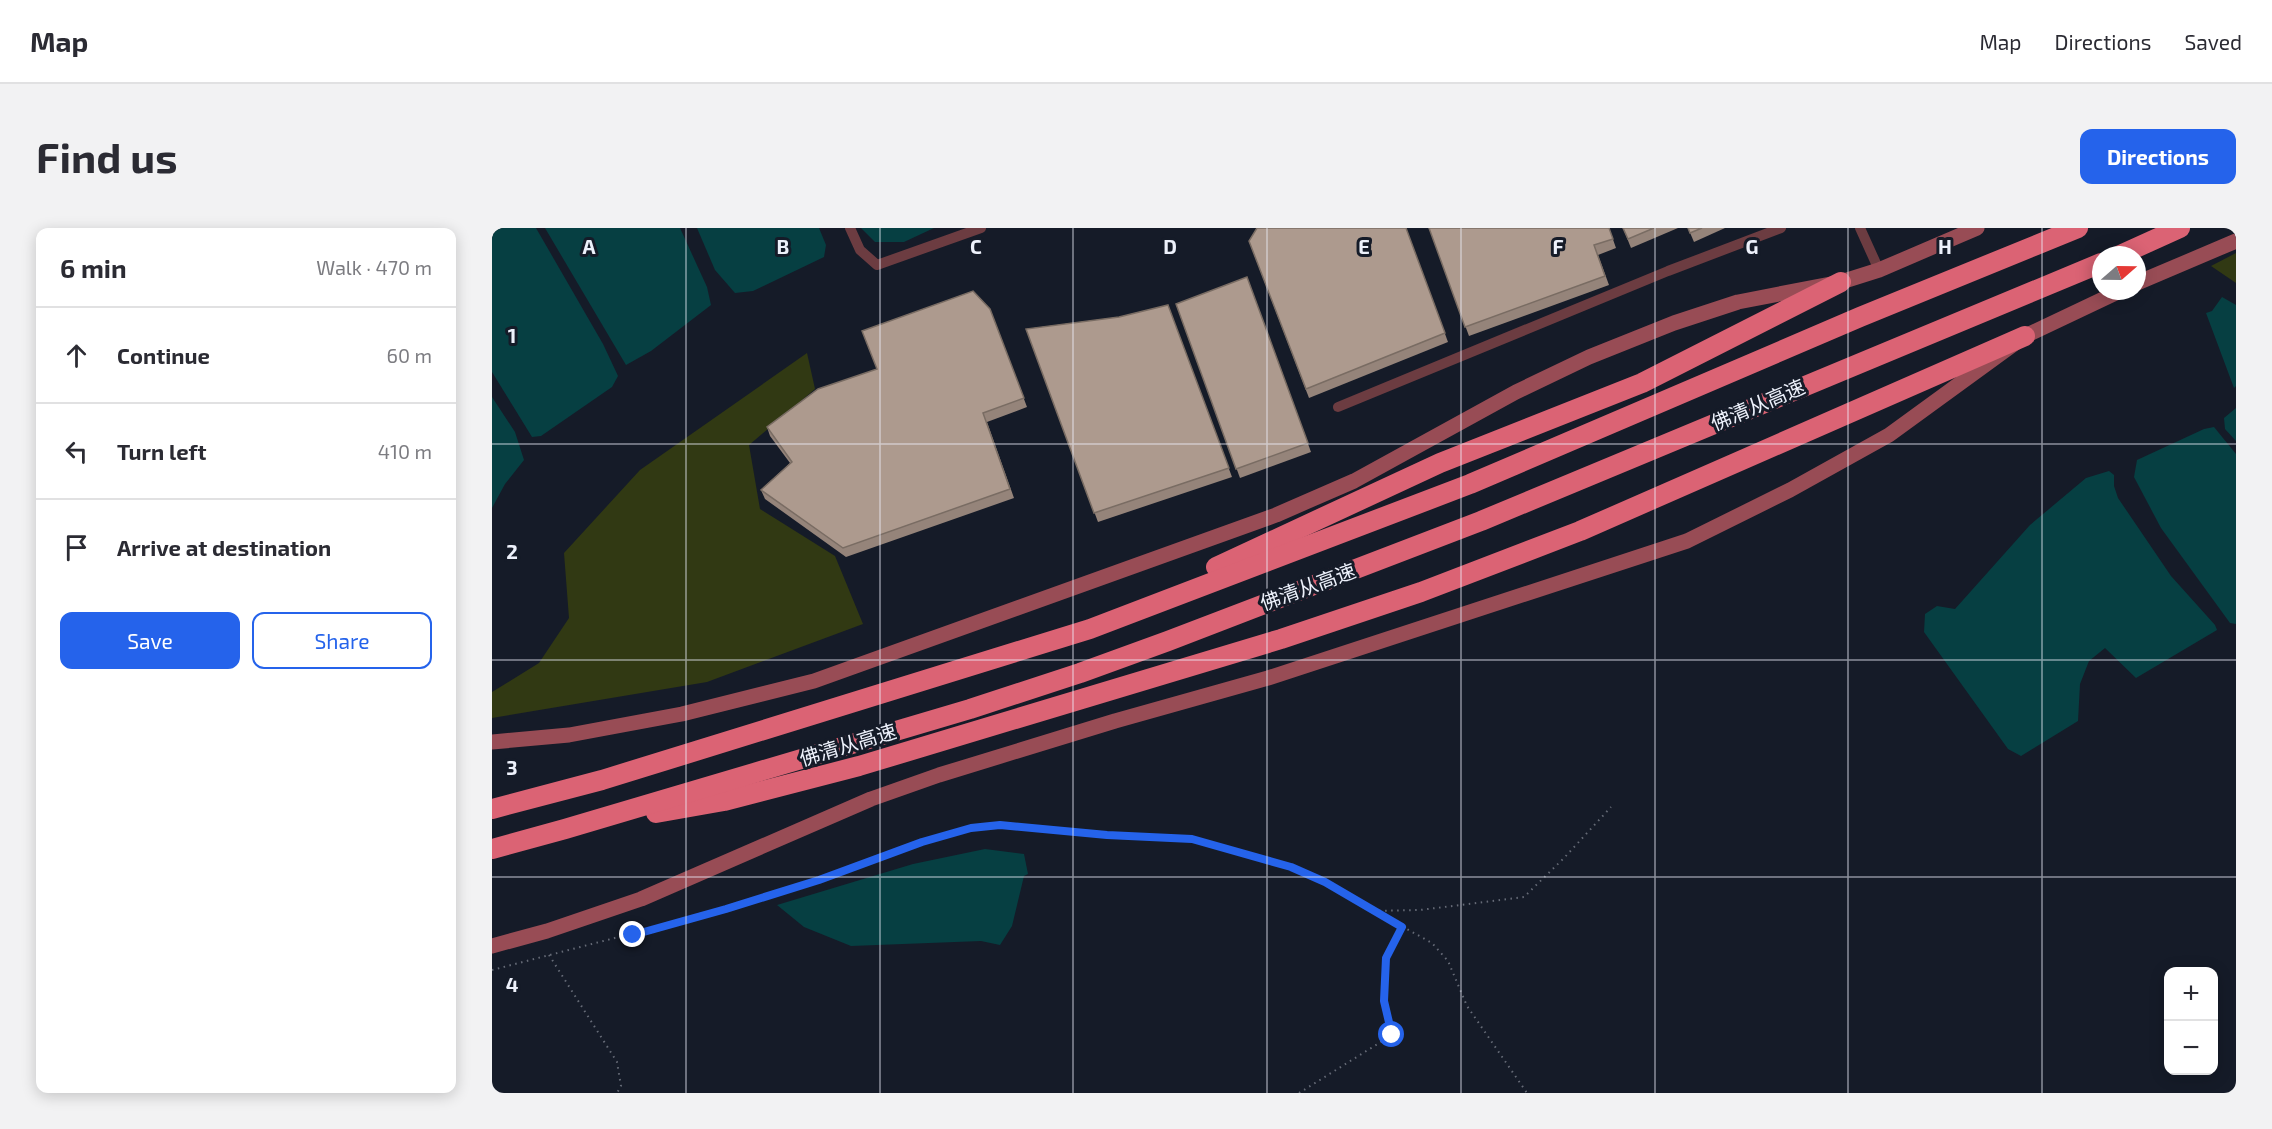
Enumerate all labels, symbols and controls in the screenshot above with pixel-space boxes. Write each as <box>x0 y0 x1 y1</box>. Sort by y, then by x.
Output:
text: Map <box>30 24 88 58</box>
text: Map <box>1979 29 2022 54</box>
text: Directions <box>2055 29 2151 54</box>
text: Saved <box>2184 29 2242 54</box>
button: Directions <box>2080 129 2236 184</box>
text: Find us <box>36 131 178 181</box>
text: A <box>582 234 596 258</box>
text: B <box>777 234 789 258</box>
text: C <box>970 234 982 258</box>
text: D <box>1163 234 1177 258</box>
text: E <box>1358 234 1370 258</box>
text: F <box>1552 234 1564 258</box>
text: G <box>1746 234 1758 258</box>
text: H <box>1938 234 1952 258</box>
north arrow <box>2092 246 2146 300</box>
text: 6 min <box>60 252 127 283</box>
text: Walk · 470 m <box>316 255 432 279</box>
text: 1 <box>508 323 516 347</box>
icon: ahead <box>60 339 93 372</box>
text: Continue <box>117 342 210 368</box>
text: 60 m <box>387 343 432 367</box>
street label: 佛清从高速 <box>1707 373 1808 435</box>
icon: left <box>60 435 93 468</box>
text: Turn left <box>117 438 206 464</box>
text: 410 m <box>378 439 432 463</box>
icon: arrive <box>60 531 93 564</box>
text: Arrive at destination <box>117 534 331 560</box>
text: 2 <box>506 539 518 563</box>
street label: 佛清从高速 <box>1257 558 1359 614</box>
button: Save <box>60 612 240 669</box>
button: Share <box>252 612 432 669</box>
street label: 佛清从高速 <box>796 718 899 770</box>
text: 3 <box>506 755 518 779</box>
route end <box>619 921 645 947</box>
map controls <box>2164 967 2218 1075</box>
button: + <box>2164 967 2218 1021</box>
text: 4 <box>506 972 519 996</box>
route start <box>1378 1021 1404 1047</box>
button: − <box>2164 1021 2218 1075</box>

